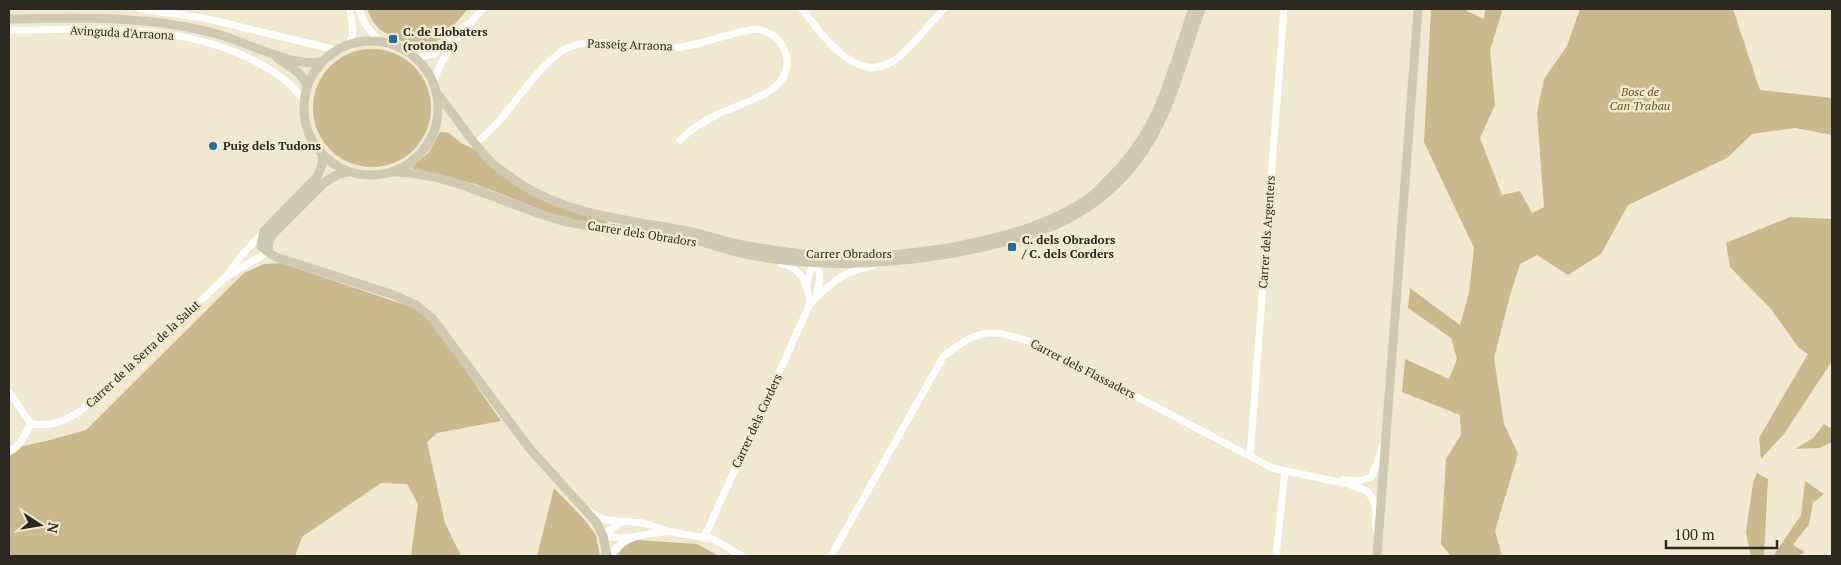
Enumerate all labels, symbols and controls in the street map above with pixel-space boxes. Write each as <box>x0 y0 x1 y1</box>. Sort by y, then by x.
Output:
street label: Avinguda d'Arraona <box>70 22 174 43</box>
place label: C. de Llobaters (rotonda) <box>403 24 488 53</box>
marker: C. de Llobaters (rotonda) <box>387 33 399 45</box>
street label: Passeig Arraona <box>587 36 673 53</box>
park label: Bosc de Can Trabau <box>1610 84 1670 113</box>
place label: Puig dels Tudons <box>223 138 321 153</box>
marker: Puig dels Tudons <box>207 140 219 152</box>
street label: Carrer dels Argenters <box>1255 175 1278 289</box>
street label: Carrer dels Obradors <box>586 217 698 250</box>
place label: C. dels Obradors / C. dels Corders <box>1021 232 1116 261</box>
marker: C. dels Obradors / C. dels Corders <box>1006 241 1018 253</box>
street label: Carrer Obradors <box>806 246 892 261</box>
street label: Carrer de la Serra de la Salut <box>82 296 203 411</box>
street label: Carrer dels Flassaders <box>1028 336 1138 402</box>
street label: Carrer dels Corders <box>728 371 785 470</box>
north arrow <box>15 500 65 550</box>
scale bar <box>1666 518 1777 550</box>
text: N <box>43 521 64 535</box>
text: 100 m <box>1674 524 1715 544</box>

